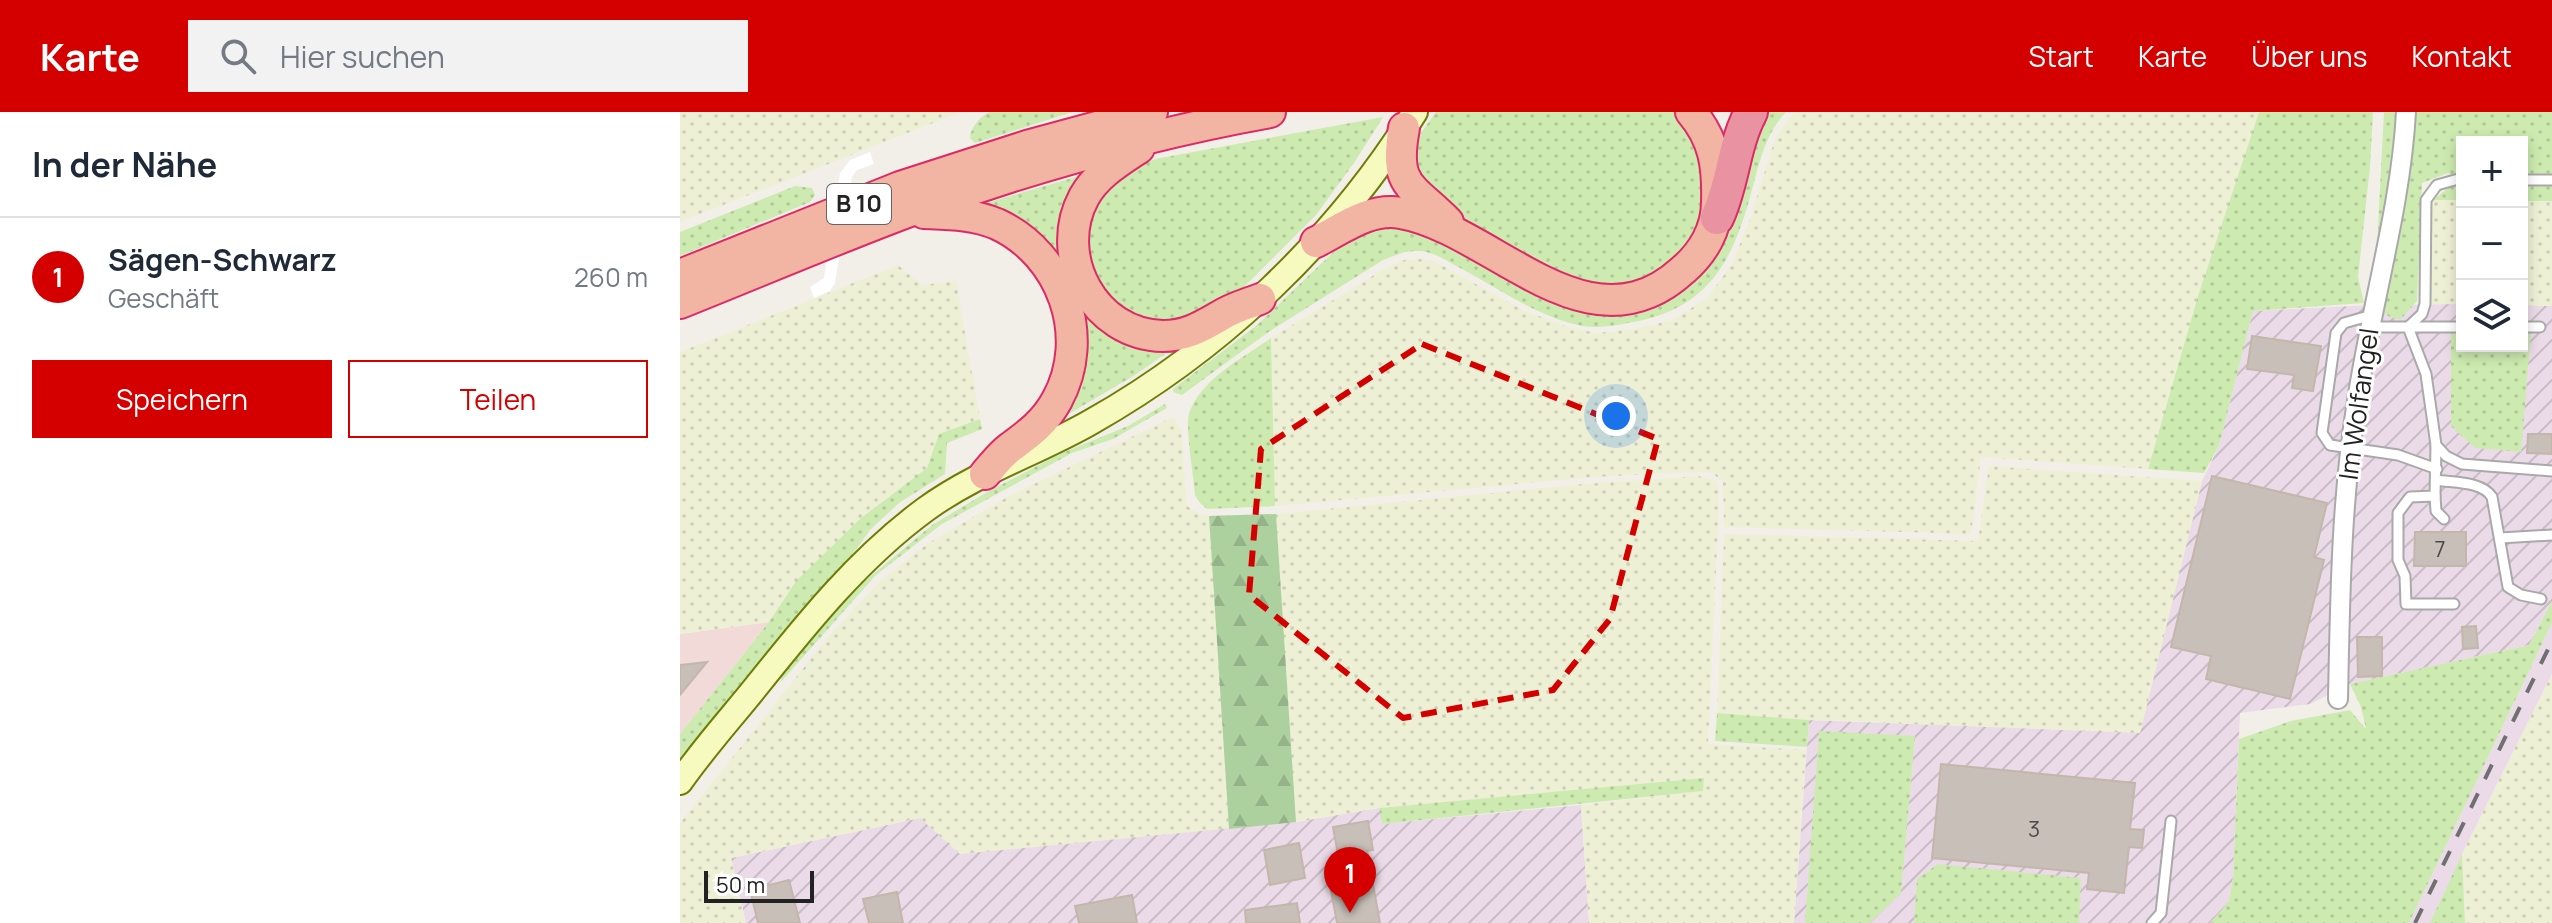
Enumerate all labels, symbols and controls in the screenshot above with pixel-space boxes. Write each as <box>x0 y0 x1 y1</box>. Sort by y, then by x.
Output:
search box <box>188 20 748 92</box>
text: Karte <box>40 30 140 82</box>
icon: search <box>216 34 260 78</box>
text: Hier suchen <box>280 36 445 77</box>
text: Start <box>2029 37 2094 75</box>
text: Karte <box>2138 37 2207 75</box>
text: Über uns <box>2251 37 2367 75</box>
text: Kontakt <box>2411 37 2512 75</box>
map controls <box>2456 136 2528 352</box>
button: + <box>2456 136 2528 208</box>
text: In der Nähe <box>32 141 217 187</box>
road number: B 10 <box>827 184 891 224</box>
button: − <box>2456 208 2528 280</box>
text: Sägen-Schwarz <box>108 239 337 280</box>
text: 1 <box>52 259 64 295</box>
text: 260 m <box>574 259 648 295</box>
text: Geschäft <box>108 280 219 316</box>
button: layers <box>2456 280 2528 352</box>
street label: Im Wolfangel <box>2330 326 2386 482</box>
button: Speichern <box>32 360 332 438</box>
button: Teilen <box>348 360 648 438</box>
your location <box>1596 396 1636 436</box>
house number: 7 <box>2434 534 2446 564</box>
house number: 3 <box>2028 814 2040 844</box>
pin: 1 <box>1324 847 1376 913</box>
scale bar <box>704 867 814 903</box>
text: 50 m <box>716 870 765 900</box>

